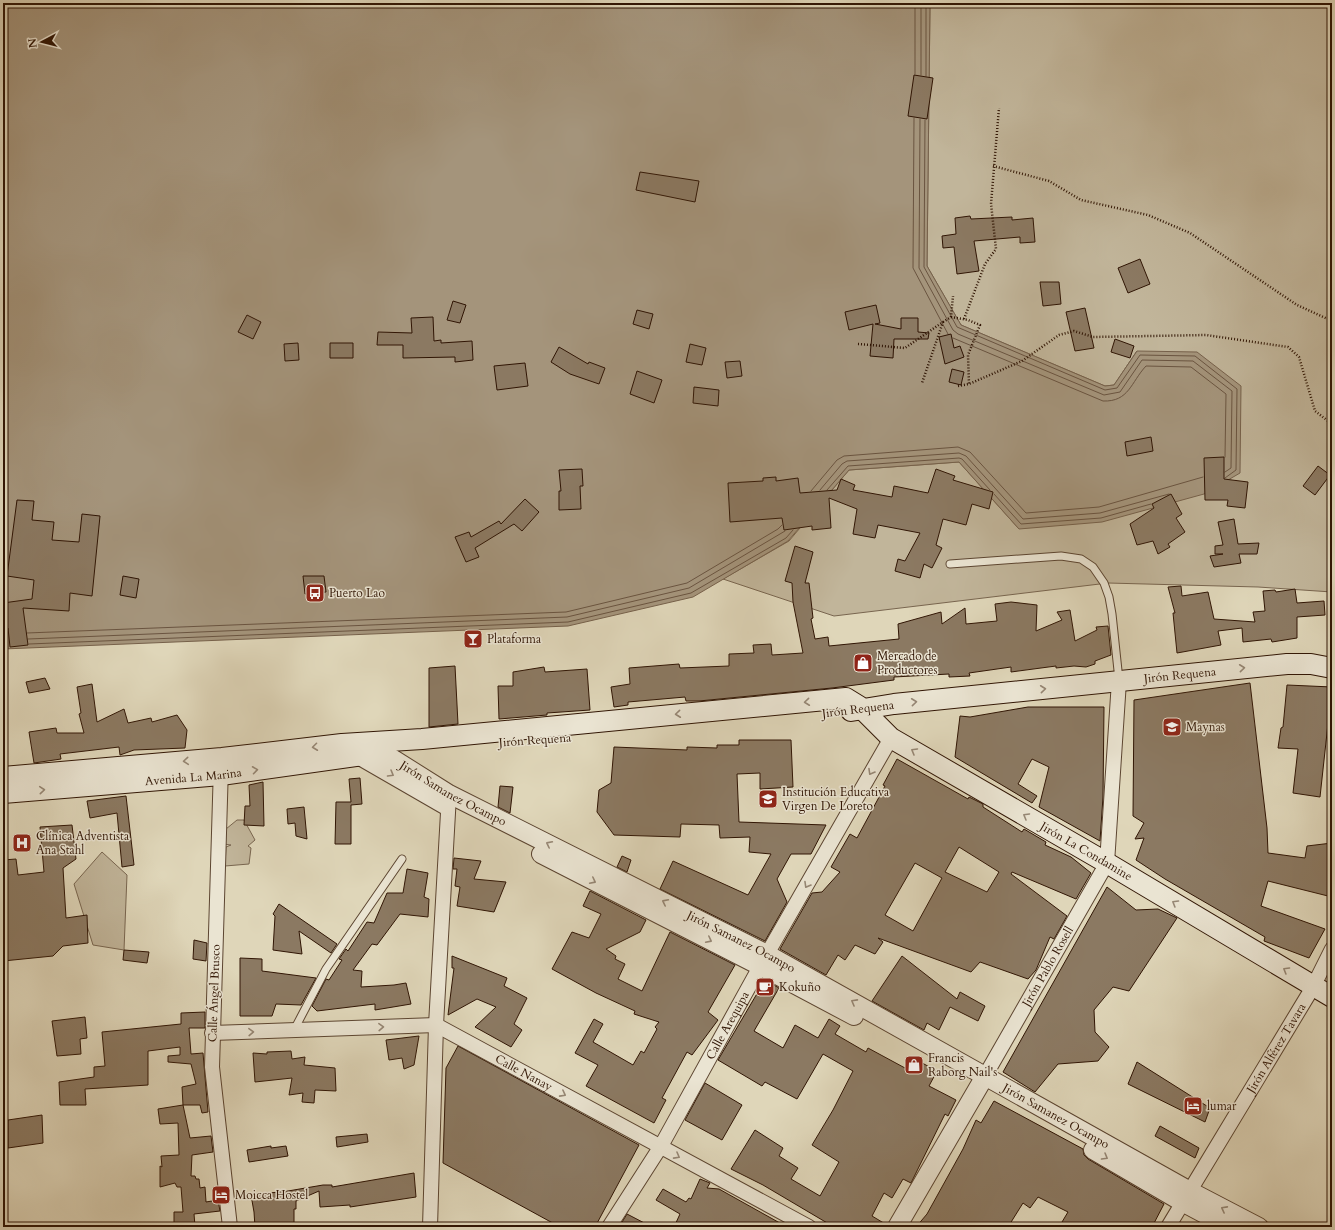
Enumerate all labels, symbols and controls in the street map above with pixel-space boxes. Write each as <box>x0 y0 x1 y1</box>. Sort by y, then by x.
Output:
north arrow <box>22 22 62 62</box>
text: N <box>24 37 41 49</box>
bus stop icon: Puerto Lao <box>304 582 326 604</box>
place label: Puerto Lao <box>329 585 385 601</box>
bar icon: Plataforma <box>462 628 484 650</box>
place label: Plataforma <box>487 631 542 647</box>
place label: Mercado de Productores <box>877 648 938 678</box>
shop icon: Mercado de Productores <box>852 652 874 674</box>
street label: Jirón Requena <box>1141 663 1218 687</box>
one-way arrow <box>1239 664 1245 673</box>
one-way arrow <box>1040 685 1046 694</box>
one-way arrow <box>804 697 811 706</box>
street label: Jirón Requena <box>819 697 896 722</box>
one-way arrow <box>911 698 917 707</box>
one-way arrow <box>675 710 681 719</box>
school or university icon: Maynas <box>1161 716 1183 738</box>
place label: Maynas <box>1186 719 1225 735</box>
street label: Jirón Requena <box>496 729 573 751</box>
one-way arrow <box>312 742 318 751</box>
one-way arrow <box>911 749 918 756</box>
one-way arrow <box>183 756 189 765</box>
street label: Jirón Samanez Ocampo <box>395 756 510 830</box>
street label: Avenida La Marina <box>144 764 244 789</box>
one-way arrow <box>252 766 258 775</box>
one-way arrow <box>869 768 876 775</box>
one-way arrow <box>387 770 395 777</box>
place label: Institución Educativa Virgen De Loreto <box>782 784 890 814</box>
one-way arrow <box>39 785 45 794</box>
school or university icon: Institución Educativa Virgen De Loreto <box>757 788 779 810</box>
one-way arrow <box>1023 814 1030 821</box>
street label: Jirón La Condamine <box>1036 817 1135 884</box>
place label: Clínica Adventista Ana Stahl <box>36 828 130 858</box>
hospital icon: Clínica Adventista Ana Stahl <box>11 832 33 854</box>
one-way arrow <box>545 841 553 849</box>
one-way arrow <box>589 876 596 884</box>
one-way arrow <box>804 881 811 888</box>
one-way arrow <box>662 899 669 907</box>
one-way arrow <box>1172 901 1179 908</box>
street label: Jirón Samanez Ocampo <box>682 906 799 977</box>
street label: Jirón Pablo Rosell <box>1017 923 1077 1012</box>
one-way arrow <box>705 935 712 943</box>
street label: Calle Ángel Brusco <box>203 943 224 1042</box>
one-way arrow <box>1283 968 1290 975</box>
cafe icon: Kokuño <box>754 976 776 998</box>
place label: Kokuño <box>779 979 821 995</box>
street label: Calle Arequipa <box>702 988 753 1062</box>
street label: Jirón Alférez Tavara <box>1242 999 1310 1098</box>
one-way arrow <box>851 1000 858 1007</box>
one-way arrow <box>378 1023 384 1031</box>
one-way arrow <box>248 1027 254 1036</box>
place label: Francis Raborg Nail's <box>928 1050 997 1080</box>
street label: Calle Nanay <box>492 1051 556 1095</box>
shop icon: Francis Raborg Nail's <box>903 1054 925 1076</box>
street label: Jirón Samanez Ocampo <box>998 1079 1113 1152</box>
one-way arrow <box>559 1089 566 1096</box>
hotel icon: lumar <box>1182 1095 1204 1117</box>
place label: lumar <box>1207 1098 1237 1114</box>
one-way arrow <box>673 1151 681 1158</box>
one-way arrow <box>1101 1153 1108 1160</box>
hotel icon: Moicca Hostel <box>210 1184 232 1206</box>
place label: Moicca Hostel <box>235 1187 308 1203</box>
one-way arrow <box>1221 1206 1229 1213</box>

